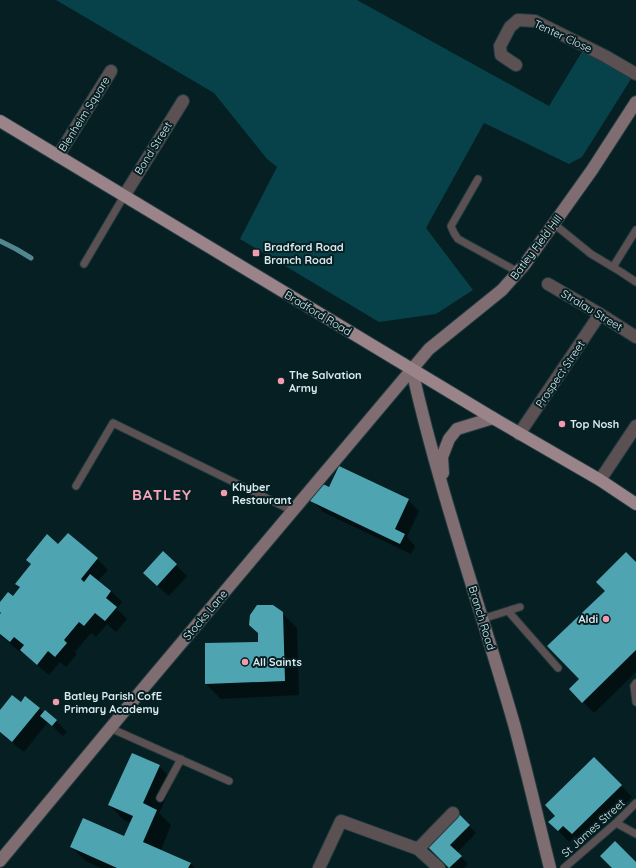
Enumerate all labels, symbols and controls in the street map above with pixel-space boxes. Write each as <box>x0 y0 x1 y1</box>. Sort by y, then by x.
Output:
street label: Tenter Close <box>532 16 594 56</box>
street label: Blenheim Square <box>55 74 113 154</box>
street label: Bond Street <box>131 119 175 177</box>
street label: Batley Field Hill <box>507 212 565 282</box>
place label: Bradford Road Branch Road <box>264 240 344 267</box>
marker: Bradford Road Branch Road <box>251 248 261 258</box>
street label: Stralau Street <box>559 286 625 334</box>
street label: Bradford Road <box>282 287 354 339</box>
street label: Prospect Street <box>532 338 588 410</box>
place label: The Salvation Army <box>289 368 362 395</box>
marker: The Salvation Army <box>276 376 286 386</box>
place label: Top Nosh <box>570 417 619 431</box>
marker: Top Nosh <box>557 419 567 429</box>
place label: Khyber Restaurant <box>232 480 292 507</box>
district label: BATLEY <box>132 485 192 504</box>
marker: Khyber Restaurant <box>219 488 229 498</box>
street label: Branch Road <box>466 584 498 652</box>
street label: Stocks Lane <box>180 587 230 643</box>
place label: Aldi <box>579 612 598 626</box>
marker: Aldi <box>601 614 611 624</box>
place label: All Saints <box>253 655 302 669</box>
marker: All Saints <box>240 657 250 667</box>
place label: Batley Parish CofE Primary Academy <box>64 689 162 716</box>
marker: Batley Parish CofE Primary Academy <box>51 697 61 707</box>
street label: St James Street <box>558 796 628 860</box>

